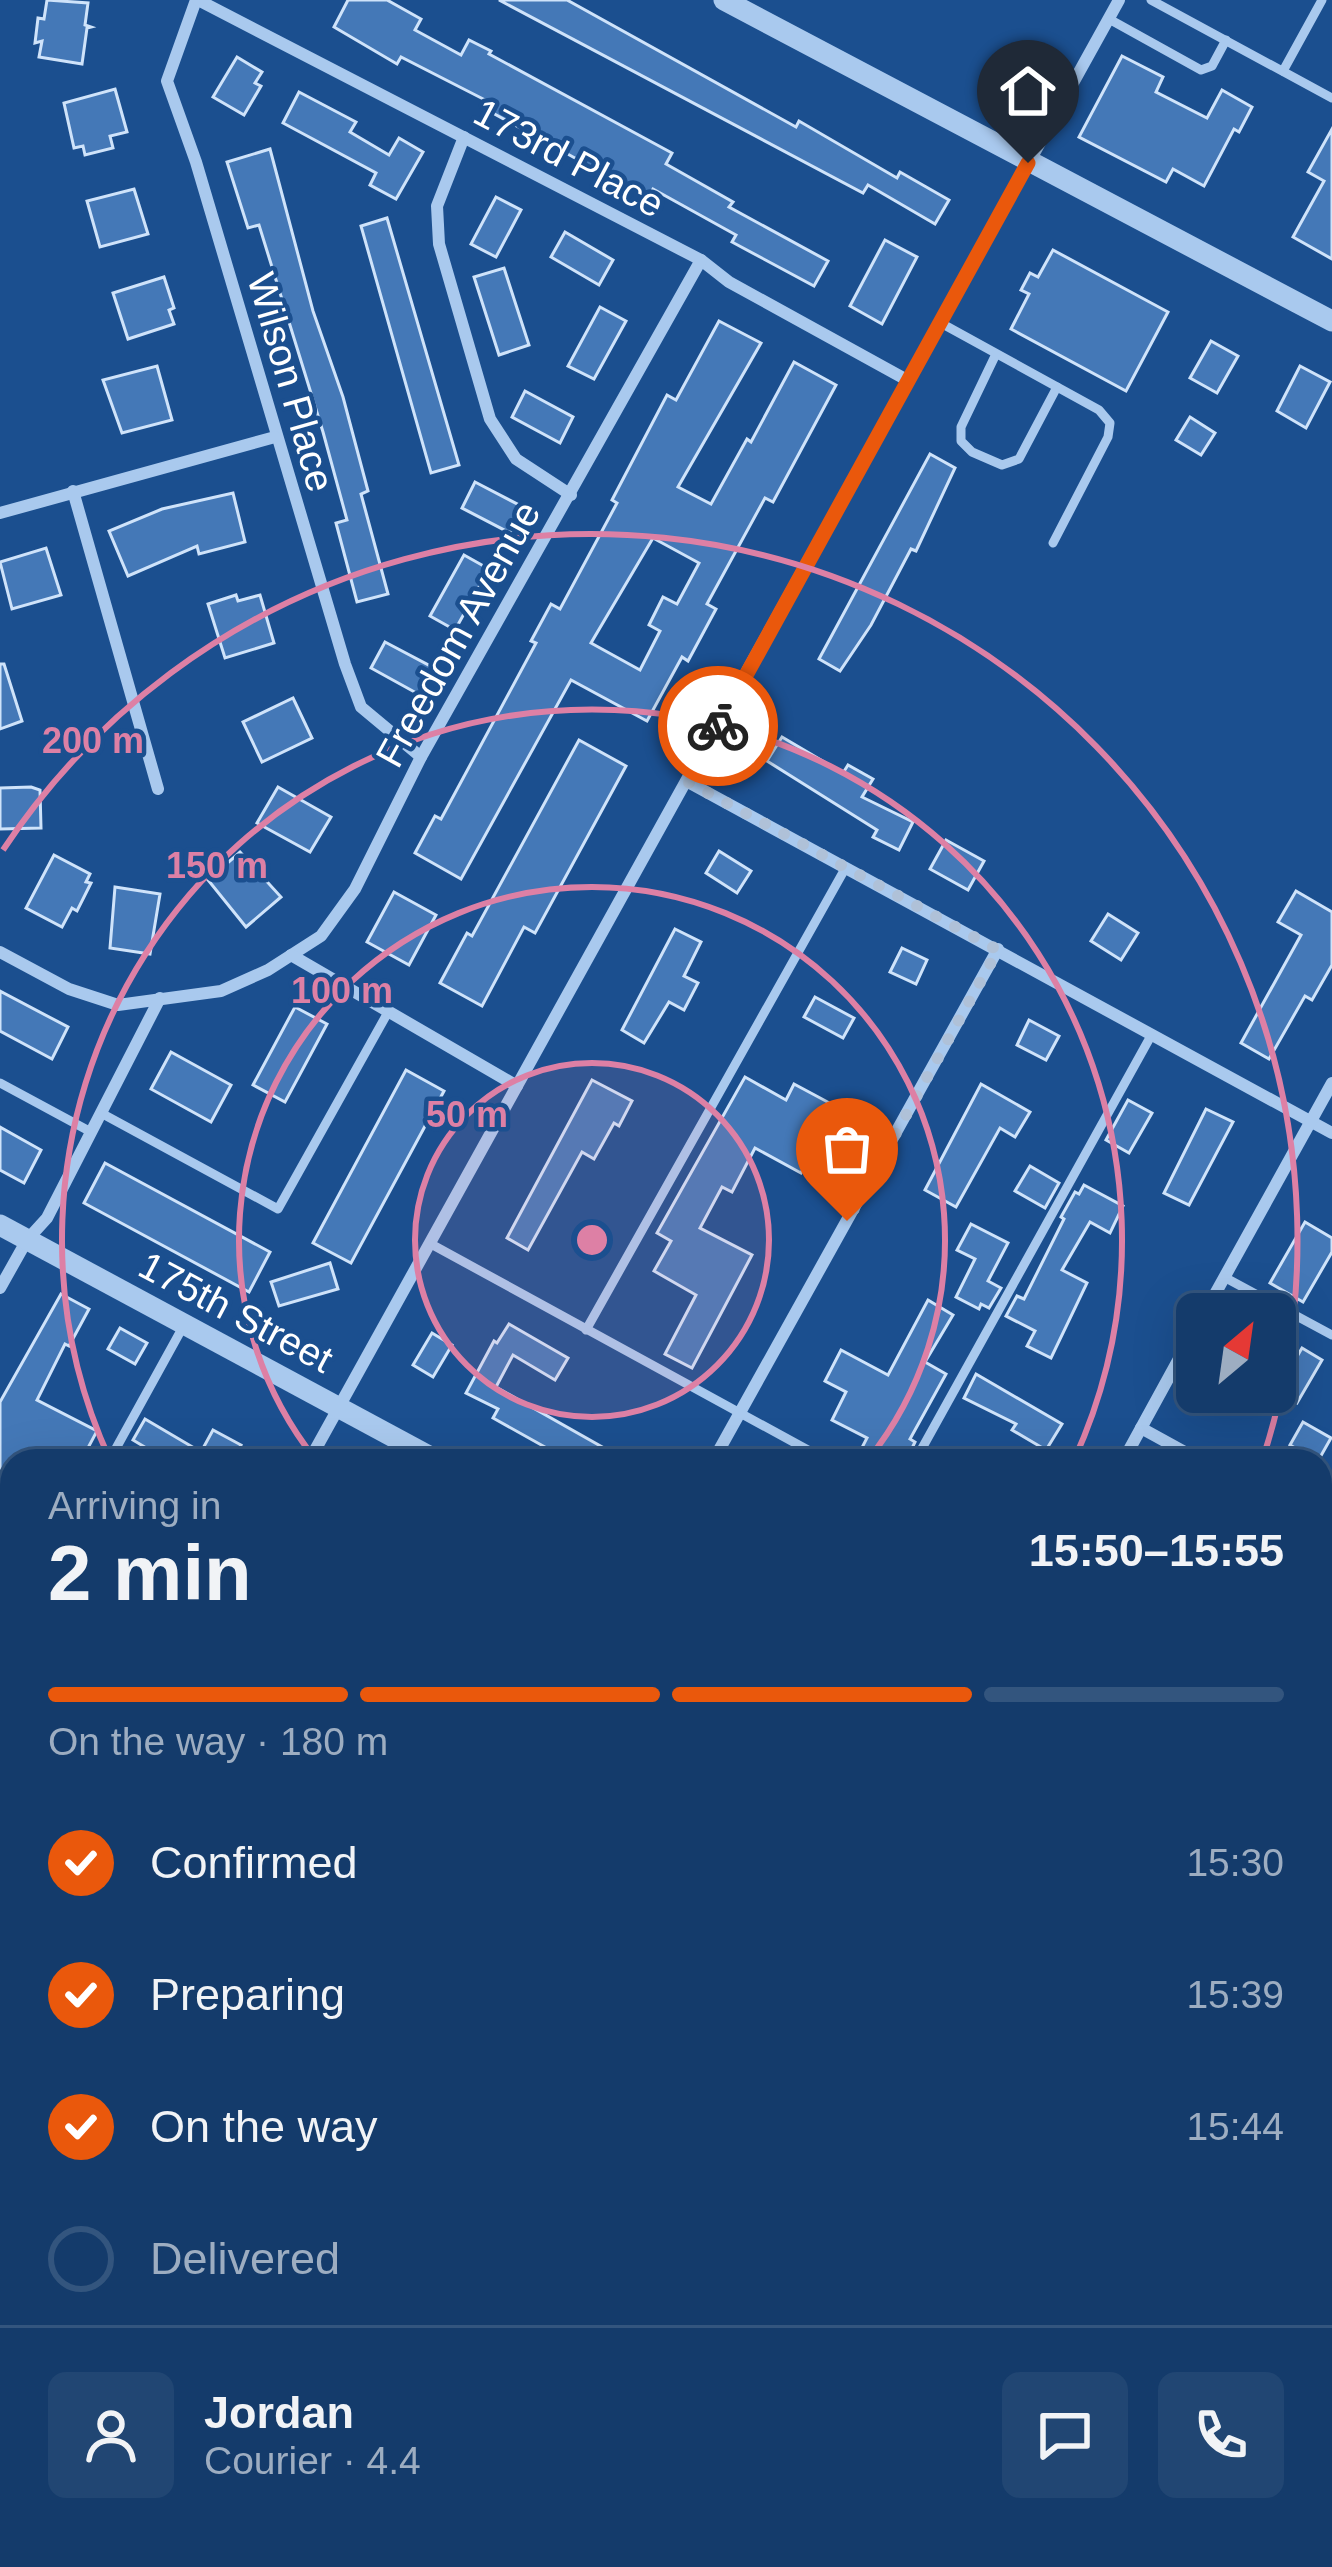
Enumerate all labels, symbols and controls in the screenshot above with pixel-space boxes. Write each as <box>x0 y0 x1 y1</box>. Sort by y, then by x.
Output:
pin <box>977 40 1079 163</box>
icon: home <box>995 58 1061 124</box>
street label: 173rd Place <box>467 90 671 226</box>
street label: Wilson Place <box>239 268 343 496</box>
street label: Freedom Avenue <box>367 494 549 774</box>
courier <box>658 666 778 786</box>
icon: bike <box>685 693 751 759</box>
text: 200 m <box>42 720 144 761</box>
text: 150 m <box>166 845 268 886</box>
text: 100 m <box>291 970 393 1011</box>
text: 50 m <box>426 1094 508 1135</box>
pin <box>796 1098 898 1221</box>
icon: bag <box>814 1116 880 1182</box>
centre of rings <box>571 1219 613 1261</box>
street label: 175th Street <box>132 1243 340 1381</box>
north arrow <box>1176 1293 1296 1413</box>
map controls <box>1176 1293 1296 1413</box>
text: Arriving in <box>48 1484 221 1527</box>
text: 15:50–15:55 <box>1029 1525 1284 1576</box>
text: 2 min <box>48 1529 252 1617</box>
text: On the way · 180 m <box>48 1720 388 1763</box>
icon: check <box>48 1830 114 1896</box>
text: Confirmed <box>150 1837 358 1888</box>
text: 15:30 <box>1186 1841 1284 1884</box>
icon: check <box>48 1962 114 2028</box>
text: Preparing <box>150 1969 345 2020</box>
text: 15:39 <box>1186 1973 1284 2016</box>
icon: check <box>48 2094 114 2160</box>
text: On the way <box>150 2101 378 2152</box>
text: 15:44 <box>1186 2105 1284 2148</box>
text: Delivered <box>150 2233 340 2284</box>
button: person <box>48 2372 174 2498</box>
button: chat <box>1002 2372 1128 2498</box>
button: phone <box>1158 2372 1284 2498</box>
text: Jordan <box>204 2387 354 2438</box>
text: Courier · 4.4 <box>204 2439 421 2482</box>

